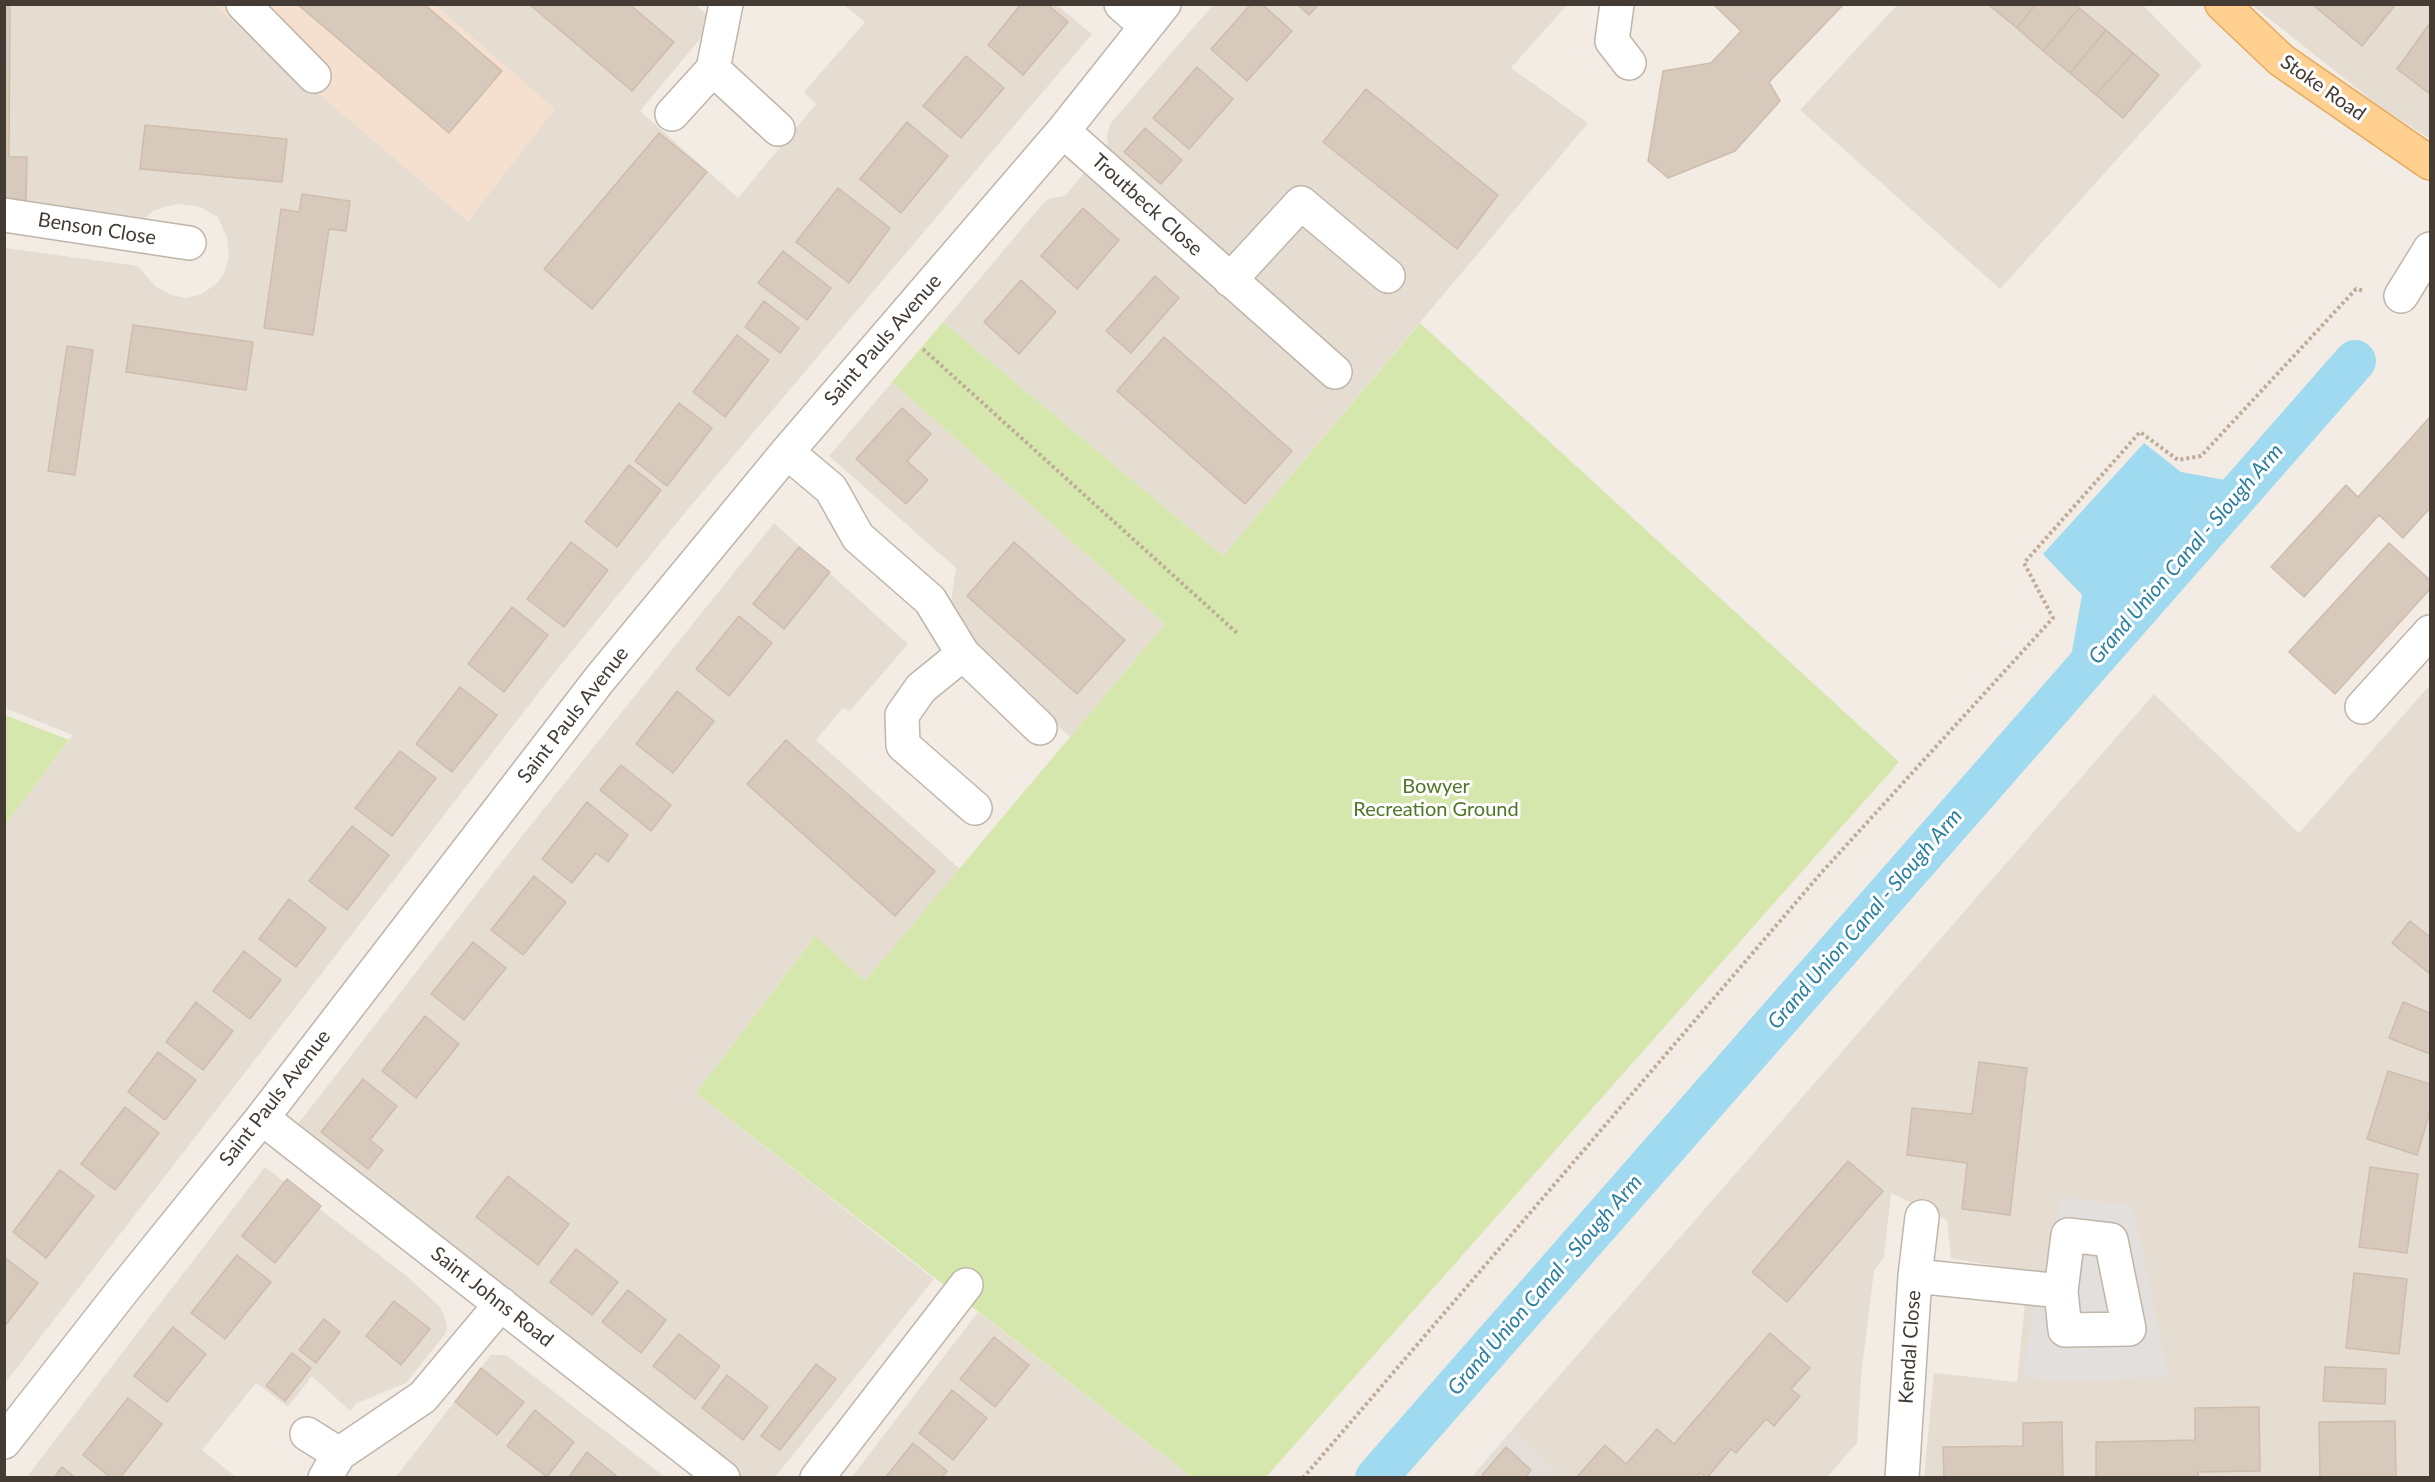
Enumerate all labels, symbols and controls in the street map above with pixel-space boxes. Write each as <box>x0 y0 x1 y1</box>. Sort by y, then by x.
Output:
street label: Stoke Road <box>2276 50 2370 126</box>
street label: Troutbeck Close <box>1086 149 1208 261</box>
street label: Benson Close <box>36 208 158 250</box>
street label: Saint Pauls Avenue <box>819 269 947 411</box>
water label: Grand Union Canal - Slough Arm <box>2083 439 2289 669</box>
street label: Saint Pauls Avenue <box>512 642 634 788</box>
park label: Bowyer Recreation Ground <box>1353 775 1519 822</box>
water label: Grand Union Canal - Slough Arm <box>1762 804 1968 1034</box>
street label: Saint Pauls Avenue <box>214 1025 336 1171</box>
water label: Grand Union Canal - Slough Arm <box>1442 1170 1648 1400</box>
street label: Saint Johns Road <box>426 1242 558 1352</box>
street label: Kendal Close <box>1894 1289 1926 1405</box>

